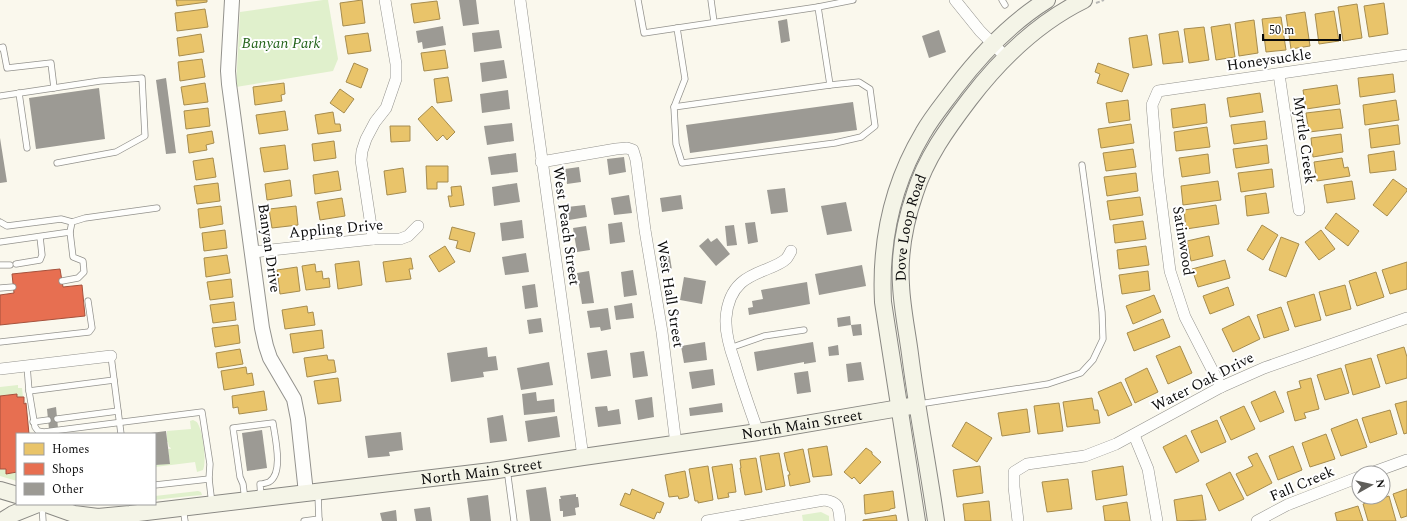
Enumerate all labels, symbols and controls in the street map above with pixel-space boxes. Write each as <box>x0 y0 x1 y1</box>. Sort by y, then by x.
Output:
scale bar <box>1263 16 1340 42</box>
text: 50 m <box>1269 21 1294 40</box>
park label: Banyan Park <box>242 32 320 55</box>
street label: Honeysuckle <box>1225 43 1313 77</box>
street label: Myrtle Creek <box>1286 95 1322 185</box>
street label: West Peach Street <box>546 165 586 287</box>
street label: Dove Loop Road <box>889 170 933 282</box>
street label: Banyan Drive <box>251 202 287 294</box>
street label: Satinwood <box>1166 205 1200 277</box>
street label: Appling Drive <box>288 213 384 245</box>
street label: West Hall Street <box>650 239 690 349</box>
street label: Water Oak Drive <box>1148 346 1258 418</box>
street label: North Main Street <box>740 403 864 446</box>
legend <box>16 433 156 505</box>
text: Homes <box>52 440 90 459</box>
street label: North Main Street <box>419 452 544 491</box>
text: Shops <box>52 460 84 479</box>
street label: Fall Creek <box>1266 460 1338 508</box>
north arrow <box>1351 465 1391 505</box>
text: N <box>1371 478 1389 489</box>
text: Other <box>52 480 84 499</box>

